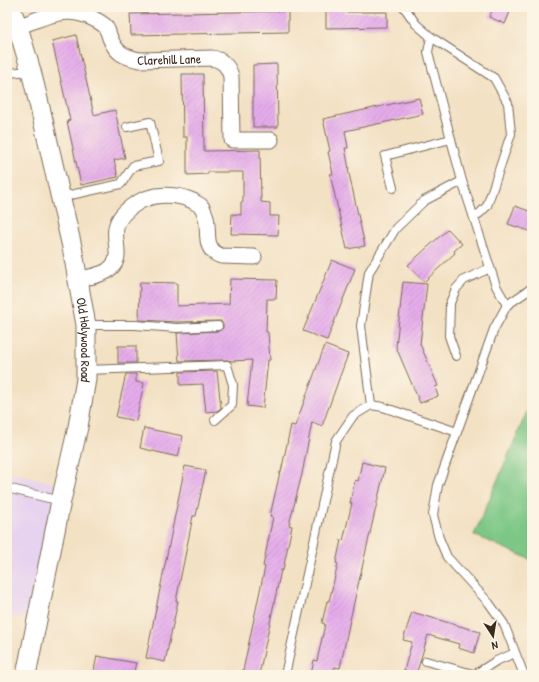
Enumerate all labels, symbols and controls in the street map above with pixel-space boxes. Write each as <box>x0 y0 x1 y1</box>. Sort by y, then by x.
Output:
street label: Clarehill Lane <box>137 49 201 69</box>
street label: Old Holywood Road <box>72 296 95 384</box>
north arrow <box>473 616 513 656</box>
text: N <box>491 638 499 653</box>

